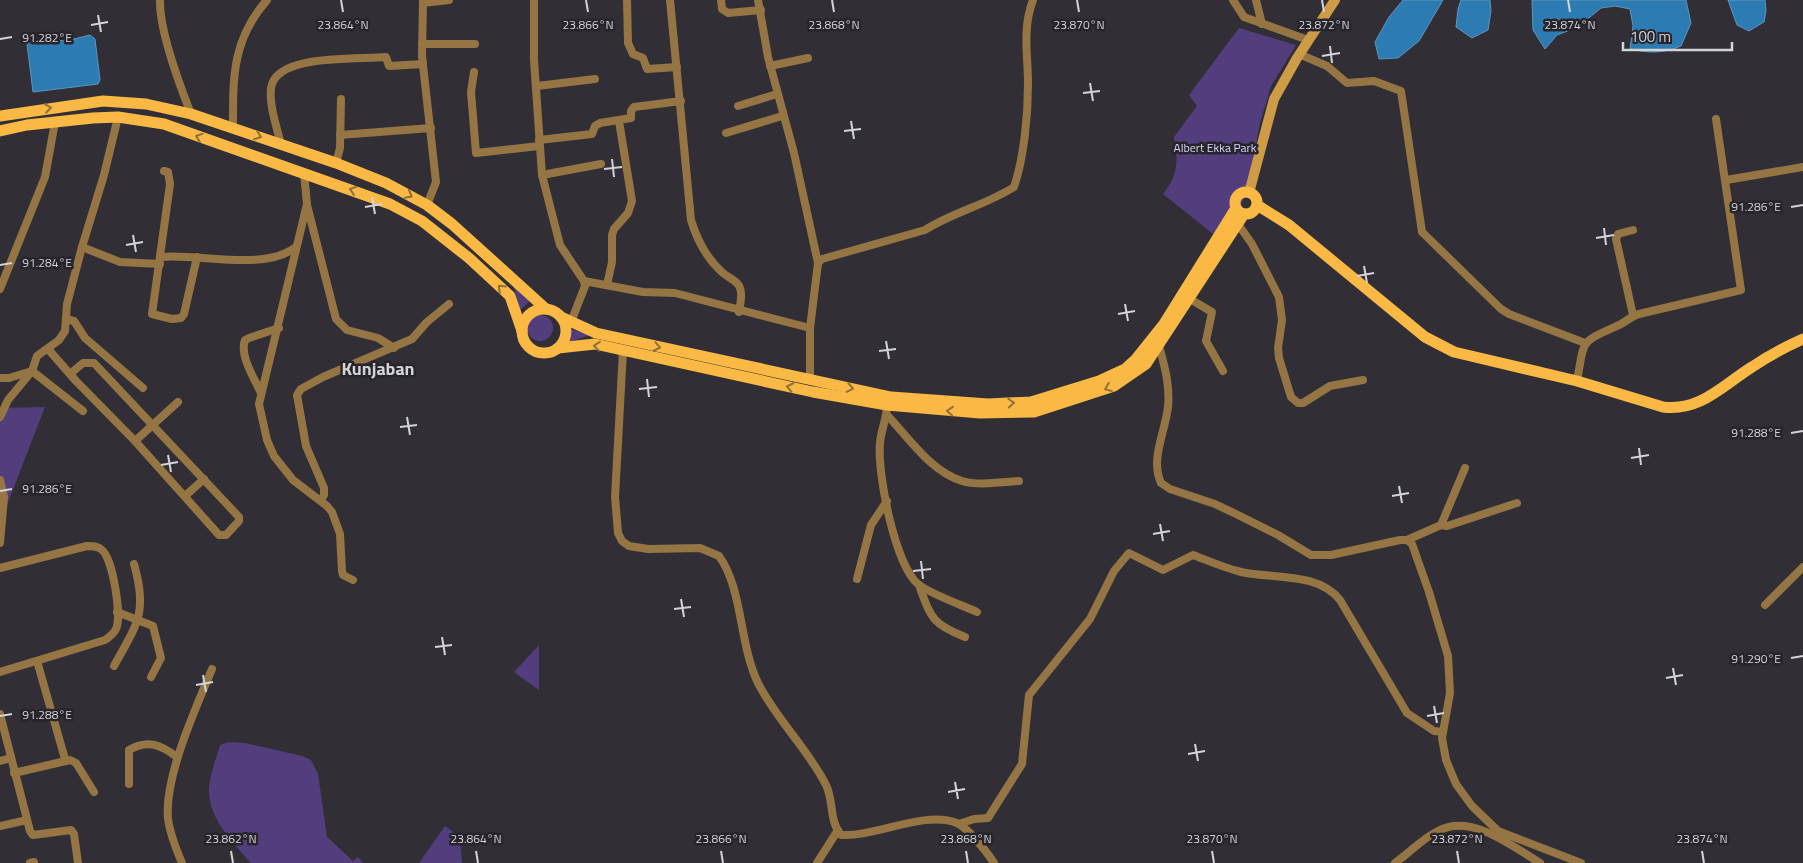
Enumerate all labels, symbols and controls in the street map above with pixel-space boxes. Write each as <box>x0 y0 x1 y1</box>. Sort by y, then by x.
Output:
text: 23.864°N <box>317 15 369 34</box>
text: 23.866°N <box>562 15 614 34</box>
text: 23.868°N <box>808 15 860 34</box>
text: 23.870°N <box>1053 15 1105 34</box>
text: 23.872°N <box>1298 15 1350 34</box>
text: 23.874°N <box>1544 15 1596 34</box>
scale bar <box>1623 20 1732 52</box>
text: 100 m <box>1630 25 1671 48</box>
text: 91.282°E <box>22 28 72 47</box>
one-way arrow <box>44 103 52 114</box>
one-way arrow <box>253 130 261 140</box>
one-way arrow <box>195 133 204 143</box>
park label: Albert Ekka Park <box>1173 138 1257 157</box>
one-way arrow <box>349 186 357 196</box>
one-way arrow <box>403 189 412 199</box>
text: 91.286°E <box>1731 197 1781 216</box>
text: 91.284°E <box>22 253 72 272</box>
one-way arrow <box>498 285 507 294</box>
one-way arrow <box>592 341 600 352</box>
one-way arrow <box>653 341 661 351</box>
district label: Kunjaban <box>341 355 415 382</box>
one-way arrow <box>785 382 794 392</box>
one-way arrow <box>1105 382 1113 392</box>
one-way arrow <box>846 383 854 393</box>
one-way arrow <box>1008 398 1016 409</box>
one-way arrow <box>946 406 954 417</box>
text: 91.288°E <box>1731 423 1781 442</box>
text: 91.286°E <box>22 479 72 498</box>
text: 91.290°E <box>1731 649 1781 668</box>
text: 91.288°E <box>22 705 72 724</box>
text: 23.862°N <box>205 829 257 848</box>
text: 23.864°N <box>450 829 502 848</box>
text: 23.866°N <box>695 829 747 848</box>
text: 23.868°N <box>940 829 992 848</box>
text: 23.870°N <box>1186 829 1238 848</box>
text: 23.872°N <box>1431 829 1483 848</box>
text: 23.874°N <box>1676 829 1728 848</box>

